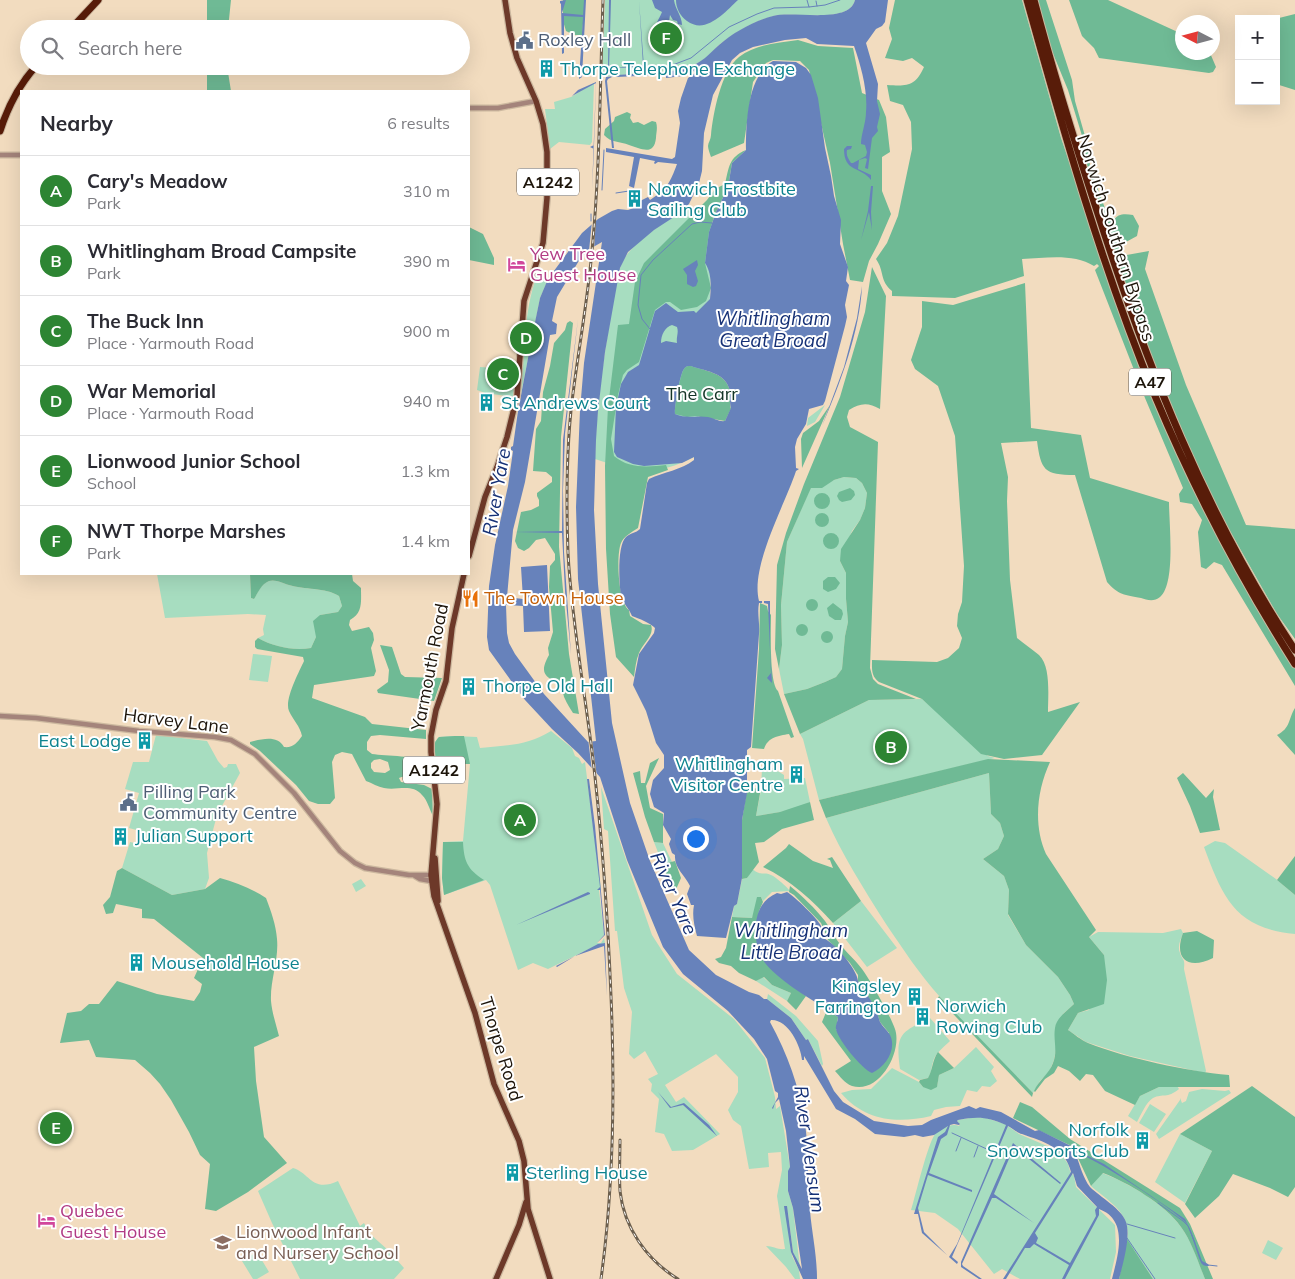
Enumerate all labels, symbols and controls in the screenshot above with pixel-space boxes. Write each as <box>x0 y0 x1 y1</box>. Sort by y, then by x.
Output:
north arrow <box>1175 15 1220 60</box>
map controls <box>1235 15 1280 105</box>
button: + <box>1235 15 1280 60</box>
pin: F <box>650 19 682 57</box>
search box <box>20 20 470 75</box>
place label: Roxley Hall <box>538 28 631 51</box>
public building icon: Roxley Hall <box>514 30 534 50</box>
icon: search <box>38 34 66 62</box>
text: Search here <box>78 36 182 60</box>
place label: Thorpe Telephone Exchange <box>560 57 795 80</box>
building icon: Thorpe Telephone Exchange <box>536 59 556 79</box>
button: − <box>1235 60 1280 105</box>
text: Nearby <box>40 110 113 136</box>
text: 6 results <box>387 113 450 133</box>
street label: Norwich Southern Bypass <box>1072 131 1161 344</box>
road number: A1242 <box>517 168 579 196</box>
text: Cary's Meadow <box>87 169 228 193</box>
place label: Norwich Frostbite Sailing Club <box>648 177 796 221</box>
text: A <box>50 181 62 201</box>
text: 310 m <box>403 181 450 201</box>
building icon: Norwich Frostbite Sailing Club <box>624 189 644 209</box>
text: Park <box>87 193 121 213</box>
text: Whitlingham Broad Campsite <box>87 239 356 263</box>
place label: Yew Tree Guest House <box>529 242 636 286</box>
text: B <box>50 251 62 271</box>
text: 390 m <box>403 251 450 271</box>
hotel icon: Yew Tree Guest House <box>506 254 526 274</box>
text: Park <box>87 263 121 283</box>
water label: Whitlingham Great Broad <box>716 306 830 352</box>
text: The Buck Inn <box>87 309 204 333</box>
pin: D <box>510 319 542 357</box>
text: C <box>51 321 61 341</box>
text: 900 m <box>403 321 450 341</box>
text: Place · Yarmouth Road <box>87 333 254 353</box>
pin: C <box>487 355 519 393</box>
road number: A47 <box>1129 368 1171 396</box>
text: War Memorial <box>87 379 216 403</box>
park label: The Carr <box>666 382 738 405</box>
text: D <box>50 391 62 411</box>
text: 940 m <box>403 391 450 411</box>
place label: St Andrews Court <box>501 391 649 414</box>
building icon: St Andrews Court <box>477 393 497 413</box>
text: Place · Yarmouth Road <box>87 403 254 423</box>
water label: River Yare <box>477 446 515 538</box>
text: Lionwood Junior School <box>87 449 301 473</box>
text: E <box>51 461 61 481</box>
text: 1.3 km <box>401 461 450 481</box>
text: School <box>87 473 136 493</box>
text: NWT Thorpe Marshes <box>87 519 286 543</box>
text: F <box>51 531 61 551</box>
text: 1.4 km <box>401 531 450 551</box>
text: Park <box>87 543 121 563</box>
place label: The Town House <box>484 586 624 609</box>
restaurant icon: The Town House <box>460 588 480 608</box>
street label: Yarmouth Road <box>406 601 453 733</box>
place label: Thorpe Old Hall <box>483 674 613 697</box>
building icon: Thorpe Old Hall <box>459 676 479 696</box>
street label: Harvey Lane <box>122 703 230 738</box>
pin: B <box>875 728 907 766</box>
place label: East Lodge <box>38 729 131 752</box>
building icon: East Lodge <box>135 731 155 751</box>
place label: Whitlingham Visitor Centre <box>671 752 783 796</box>
road number: A1242 <box>403 756 465 784</box>
building icon: Whitlingham Visitor Centre <box>787 764 807 784</box>
place label: Pilling Park Community Centre <box>143 780 297 824</box>
public building icon: Pilling Park Community Centre <box>119 792 139 812</box>
pin: A <box>504 801 536 839</box>
place label: Julian Support <box>135 824 253 847</box>
building icon: Julian Support <box>111 826 131 846</box>
your location <box>683 826 709 852</box>
water label: River Yare <box>645 848 703 938</box>
water label: Whitlingham Little Broad <box>734 918 848 964</box>
place label: Mousehold House <box>151 951 300 974</box>
building icon: Mousehold House <box>127 953 147 973</box>
place label: Kingsley Farrington <box>815 974 901 1018</box>
building icon: Kingsley Farrington <box>905 986 925 1006</box>
street label: Thorpe Road <box>475 994 528 1104</box>
place label: Norwich Rowing Club <box>936 994 1042 1038</box>
building icon: Norwich Rowing Club <box>912 1006 932 1026</box>
water label: River Wensum <box>789 1084 831 1214</box>
pin: E <box>40 1109 72 1147</box>
place label: Norfolk Snowsports Club <box>987 1118 1130 1162</box>
building icon: Norfolk Snowsports Club <box>1133 1130 1153 1150</box>
place label: Sterling House <box>526 1161 648 1184</box>
building icon: Sterling House <box>502 1163 522 1183</box>
place label: Quebec Guest House <box>60 1199 166 1243</box>
hotel icon: Quebec Guest House <box>36 1211 56 1231</box>
place label: Lionwood Infant and Nursery School <box>236 1220 399 1264</box>
school or university icon: Lionwood Infant and Nursery School <box>212 1232 232 1252</box>

